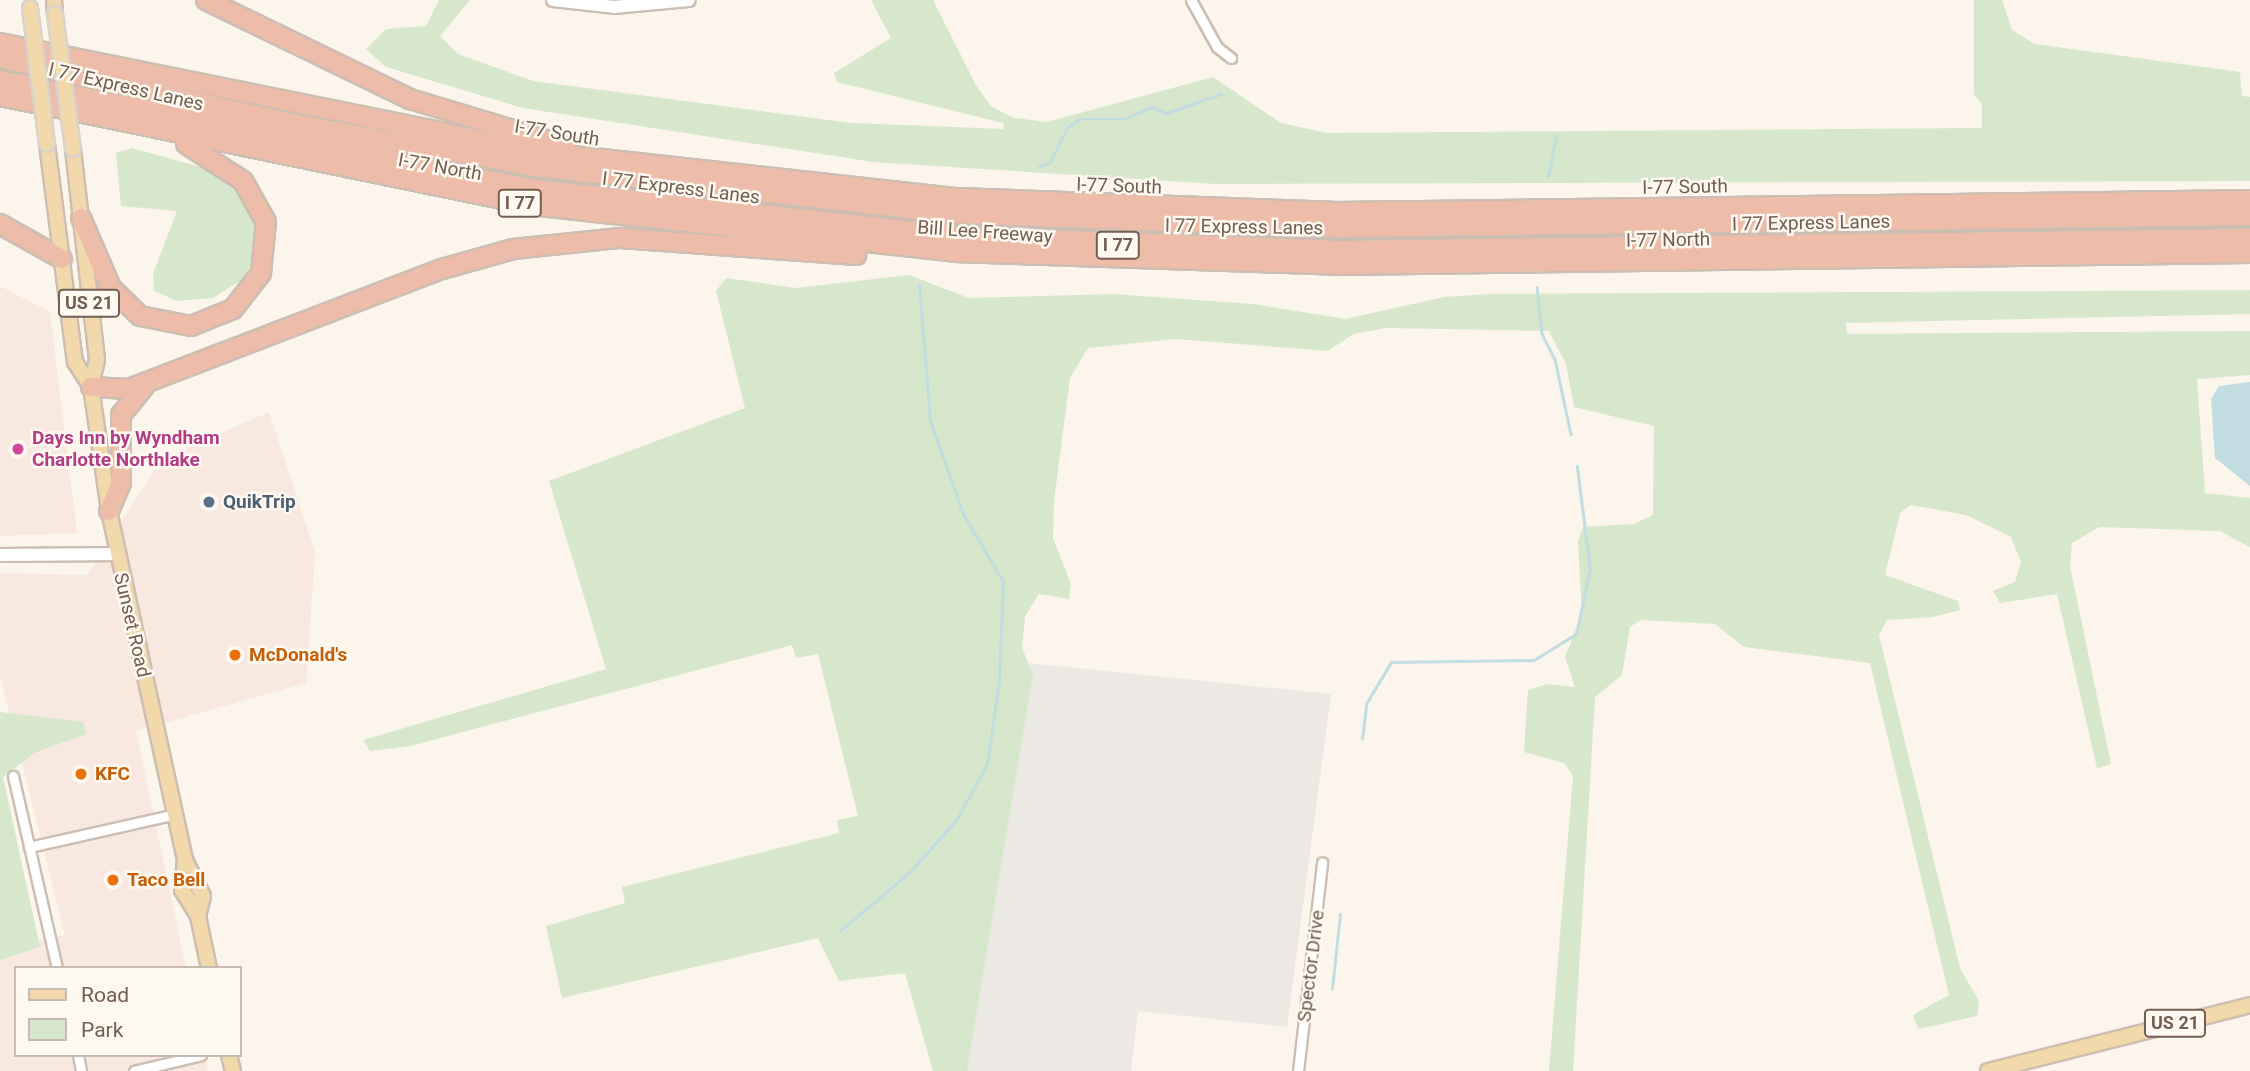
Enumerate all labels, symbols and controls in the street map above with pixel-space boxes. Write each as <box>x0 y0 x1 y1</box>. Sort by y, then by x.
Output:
street label: I 77 Express Lanes <box>46 58 206 116</box>
street label: I-77 South <box>513 115 601 151</box>
street label: I-77 North <box>396 148 484 186</box>
street label: I 77 Express Lanes <box>601 167 761 209</box>
street label: I-77 South <box>1076 173 1162 199</box>
street label: I-77 South <box>1642 175 1728 199</box>
road number: I 77 <box>497 188 543 218</box>
street label: I 77 Express Lanes <box>1732 210 1890 236</box>
street label: I 77 Express Lanes <box>1165 214 1323 240</box>
street label: Bill Lee Freeway <box>917 216 1053 248</box>
street label: I-77 North <box>1626 228 1710 252</box>
road number: I 77 <box>1095 230 1141 260</box>
road number: US 21 <box>57 288 120 318</box>
place label: Days Inn by Wyndham Charlotte Northlake <box>32 427 220 471</box>
marker: Days Inn by Wyndham Charlotte Northlake <box>10 441 26 457</box>
place label: QuikTrip <box>223 491 296 513</box>
marker: QuikTrip <box>201 494 217 510</box>
street label: Sunset Road <box>109 570 155 680</box>
place label: McDonald's <box>249 644 347 666</box>
marker: McDonald's <box>227 647 243 663</box>
place label: KFC <box>95 763 130 785</box>
marker: KFC <box>73 766 89 782</box>
place label: Taco Bell <box>127 869 205 891</box>
marker: Taco Bell <box>105 872 121 888</box>
street label: Spector Drive <box>1293 909 1329 1023</box>
legend <box>14 966 242 1057</box>
text: Road <box>81 983 129 1007</box>
road number: US 21 <box>2144 1008 2206 1038</box>
text: Park <box>81 1018 123 1042</box>

